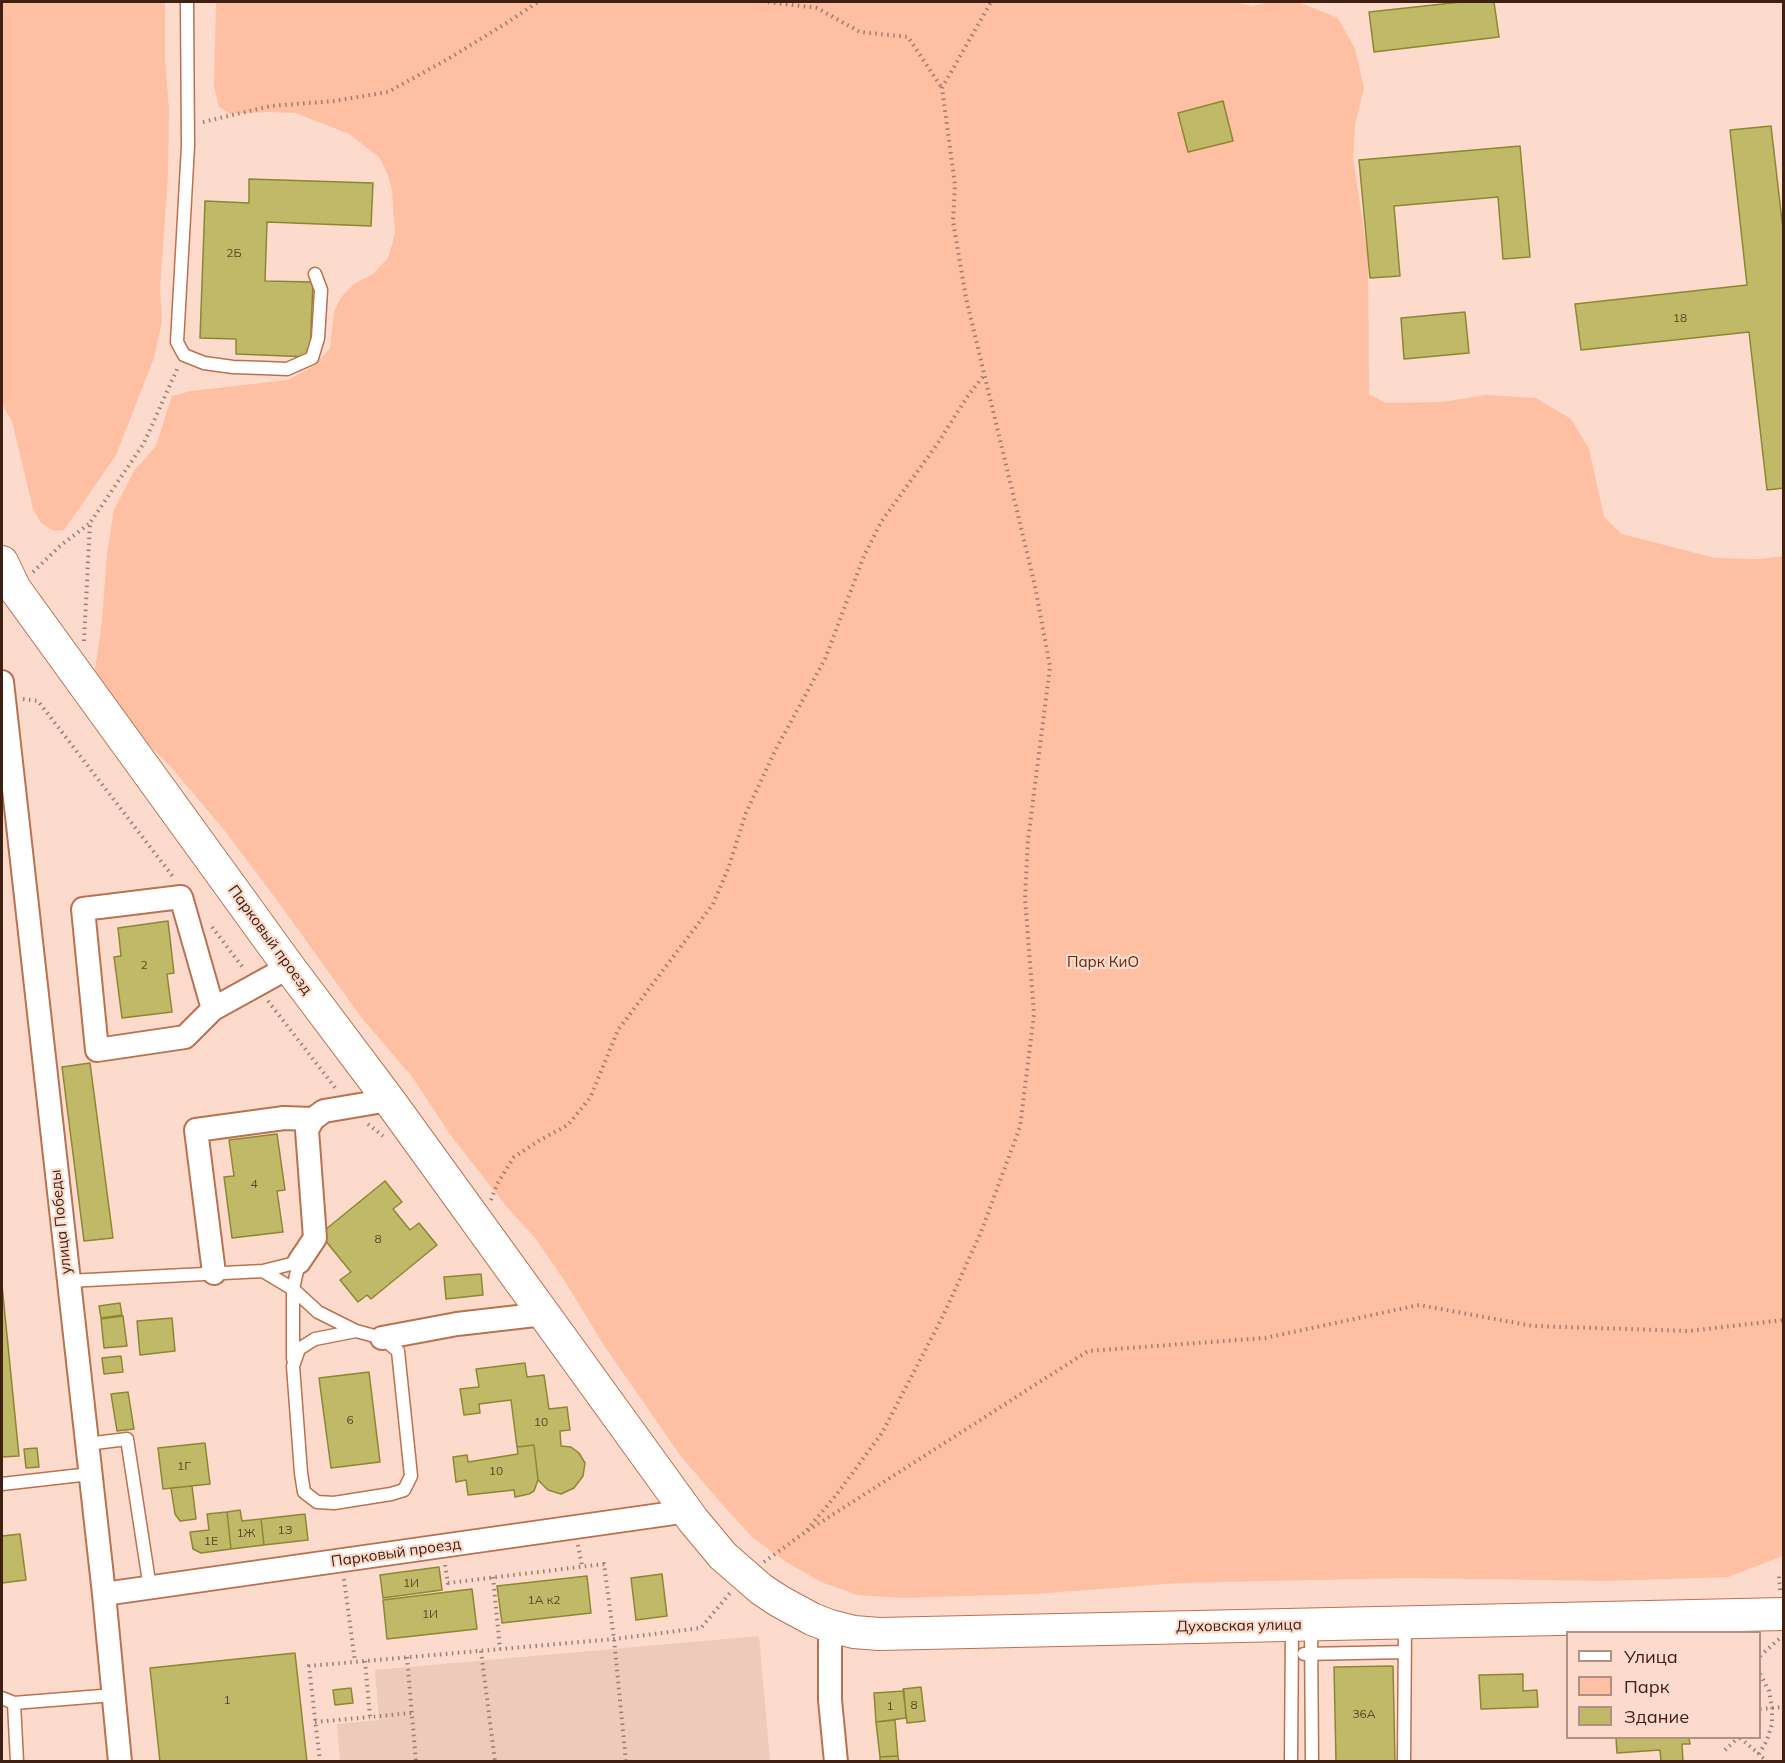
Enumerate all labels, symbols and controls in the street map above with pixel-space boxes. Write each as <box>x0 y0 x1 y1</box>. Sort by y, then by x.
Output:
house number: 2Б <box>226 246 242 260</box>
house number: 18 <box>1673 311 1687 325</box>
street label: Парковый проезд <box>224 882 316 998</box>
park label: Парк КиО <box>1067 953 1139 971</box>
house number: 2 <box>140 958 148 972</box>
street label: улица Победы <box>47 1169 75 1275</box>
house number: 4 <box>250 1177 258 1191</box>
house number: 8 <box>374 1232 382 1246</box>
house number: 6 <box>346 1413 354 1427</box>
house number: 10 <box>534 1415 548 1429</box>
house number: 1Г <box>177 1459 191 1473</box>
house number: 10 <box>489 1464 503 1478</box>
house number: 1З <box>277 1523 293 1537</box>
house number: 1Ж <box>236 1526 256 1540</box>
house number: 1Е <box>204 1534 218 1548</box>
street label: Парковый проезд <box>330 1535 462 1571</box>
house number: 1И <box>403 1576 419 1590</box>
house number: 1А к2 <box>528 1593 560 1607</box>
house number: 1И <box>422 1607 438 1621</box>
street label: Духовская улица <box>1176 1616 1302 1636</box>
legend <box>1566 1631 1761 1739</box>
text: Улица <box>1624 1645 1678 1668</box>
text: Парк <box>1624 1675 1669 1698</box>
house number: 1 <box>223 1693 231 1707</box>
house number: 8 <box>910 1698 918 1712</box>
house number: 1 <box>886 1699 894 1713</box>
text: Здание <box>1624 1705 1689 1728</box>
house number: 36А <box>1352 1707 1376 1721</box>

